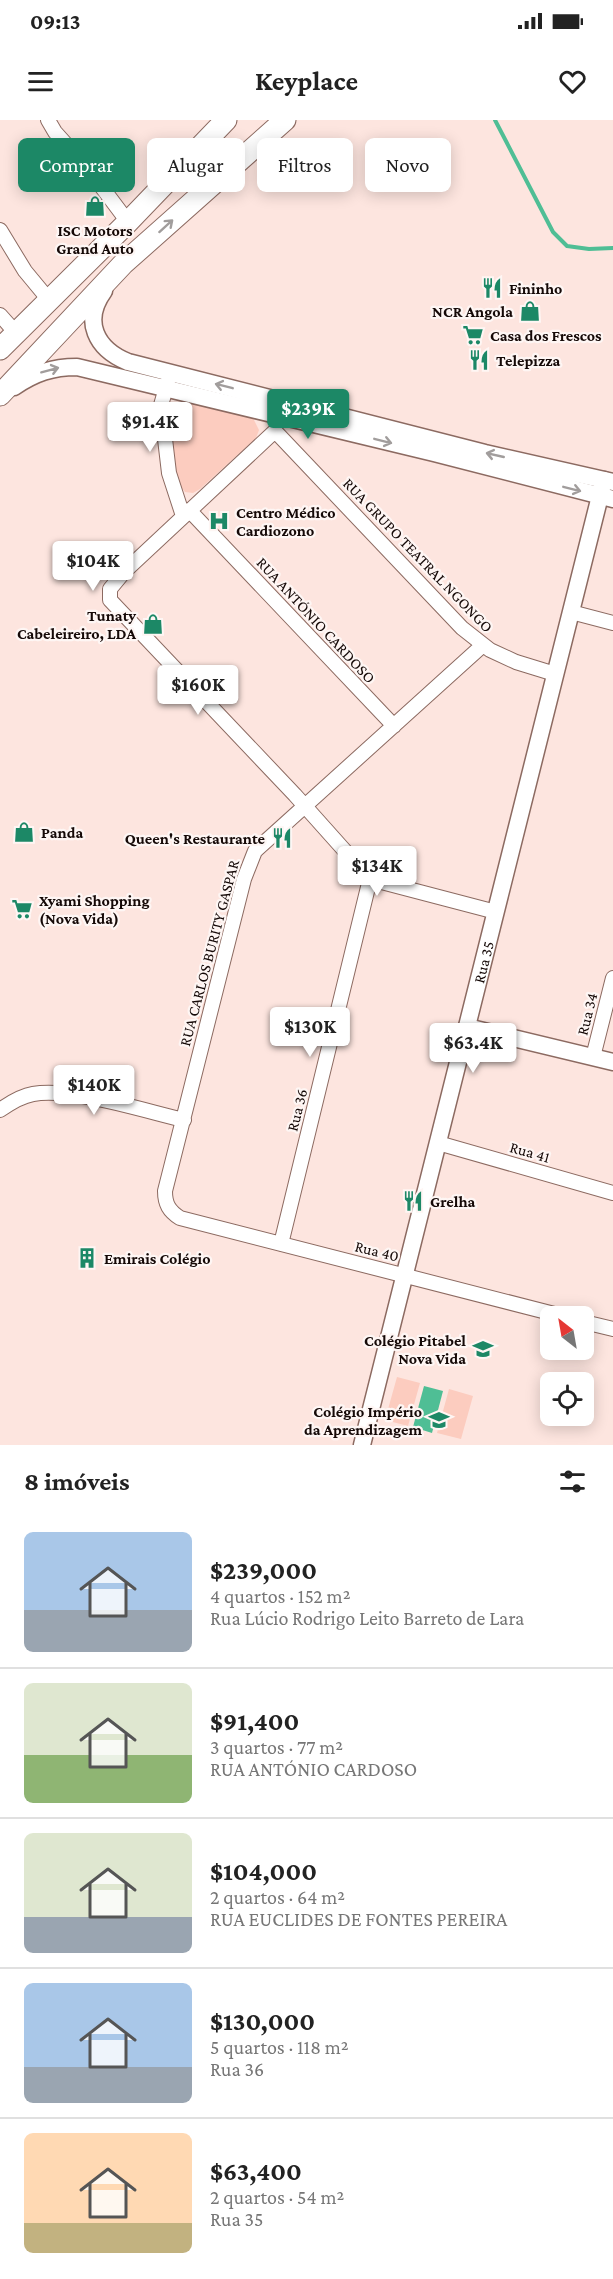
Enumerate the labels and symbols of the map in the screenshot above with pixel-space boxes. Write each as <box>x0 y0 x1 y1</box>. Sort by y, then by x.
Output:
shop icon: ISC Motors Grand Auto <box>83 194 107 218</box>
one-way arrow <box>159 219 174 233</box>
place label: ISC Motors Grand Auto <box>56 222 134 257</box>
restaurant icon: Fininho <box>480 276 504 300</box>
place label: Fininho <box>509 280 562 297</box>
shop icon: NCR Angola <box>518 299 542 323</box>
place label: NCR Angola <box>432 303 513 320</box>
supermarket icon: Casa dos Frescos <box>461 323 485 347</box>
place label: Casa dos Frescos <box>490 327 602 344</box>
restaurant icon: Telepizza <box>467 348 491 372</box>
place label: Telepizza <box>496 352 561 369</box>
one-way arrow <box>40 363 59 375</box>
one-way arrow <box>215 380 234 392</box>
pin: $239K <box>266 389 350 440</box>
pin: $91.4K <box>101 402 199 453</box>
one-way arrow <box>373 435 392 447</box>
one-way arrow <box>485 448 504 460</box>
street label: RUA GRUPO TEATRAL NGONGO <box>340 474 496 636</box>
one-way arrow <box>562 483 581 495</box>
place label: Centro Médico Cardiozono <box>236 504 336 539</box>
hospital icon: Centro Médico Cardiozono <box>207 509 231 533</box>
pin: $104K <box>51 541 135 592</box>
street label: RUA ANTÓNIO CARDOSO <box>253 554 379 686</box>
place label: Tunaty Cabeleireiro, LDA <box>17 607 136 642</box>
shop icon: Tunaty Cabeleireiro, LDA <box>141 612 165 636</box>
pin: $160K <box>156 665 240 716</box>
shop icon: Panda <box>12 820 36 844</box>
place label: Panda <box>41 824 83 841</box>
restaurant icon: Queen's Restaurante <box>270 826 294 850</box>
place label: Queen's Restaurante <box>125 830 266 847</box>
pin: $134K <box>335 846 419 897</box>
street label: RUA CARLOS BURITY GASPAR <box>176 858 242 1048</box>
place label: Xyami Shopping (Nova Vida) <box>39 892 149 928</box>
supermarket icon: Xyami Shopping (Nova Vida) <box>10 897 34 921</box>
street label: Rua 35 <box>470 939 497 985</box>
street label: Rua 34 <box>574 991 600 1037</box>
pin: $130K <box>268 1007 352 1058</box>
pin: $63.4K <box>424 1023 522 1074</box>
pin: $140K <box>52 1065 136 1116</box>
street label: Rua 36 <box>284 1087 310 1133</box>
street label: Rua 41 <box>508 1138 552 1166</box>
restaurant icon: Grelha <box>401 1189 425 1213</box>
place label: Grelha <box>430 1193 476 1210</box>
street label: Rua 40 <box>353 1237 401 1265</box>
building icon: Emirais Colégio <box>75 1246 99 1270</box>
place label: Emirais Colégio <box>104 1250 211 1267</box>
north arrow <box>540 1306 594 1360</box>
place label: Colégio Pitabel Nova Vida <box>364 1332 466 1367</box>
school or university icon: Colégio Pitabel Nova Vida <box>471 1337 495 1361</box>
place label: Colégio Império da Aprendizagem <box>304 1403 422 1438</box>
school or university icon: Colégio Império da Aprendizagem <box>427 1408 451 1432</box>

